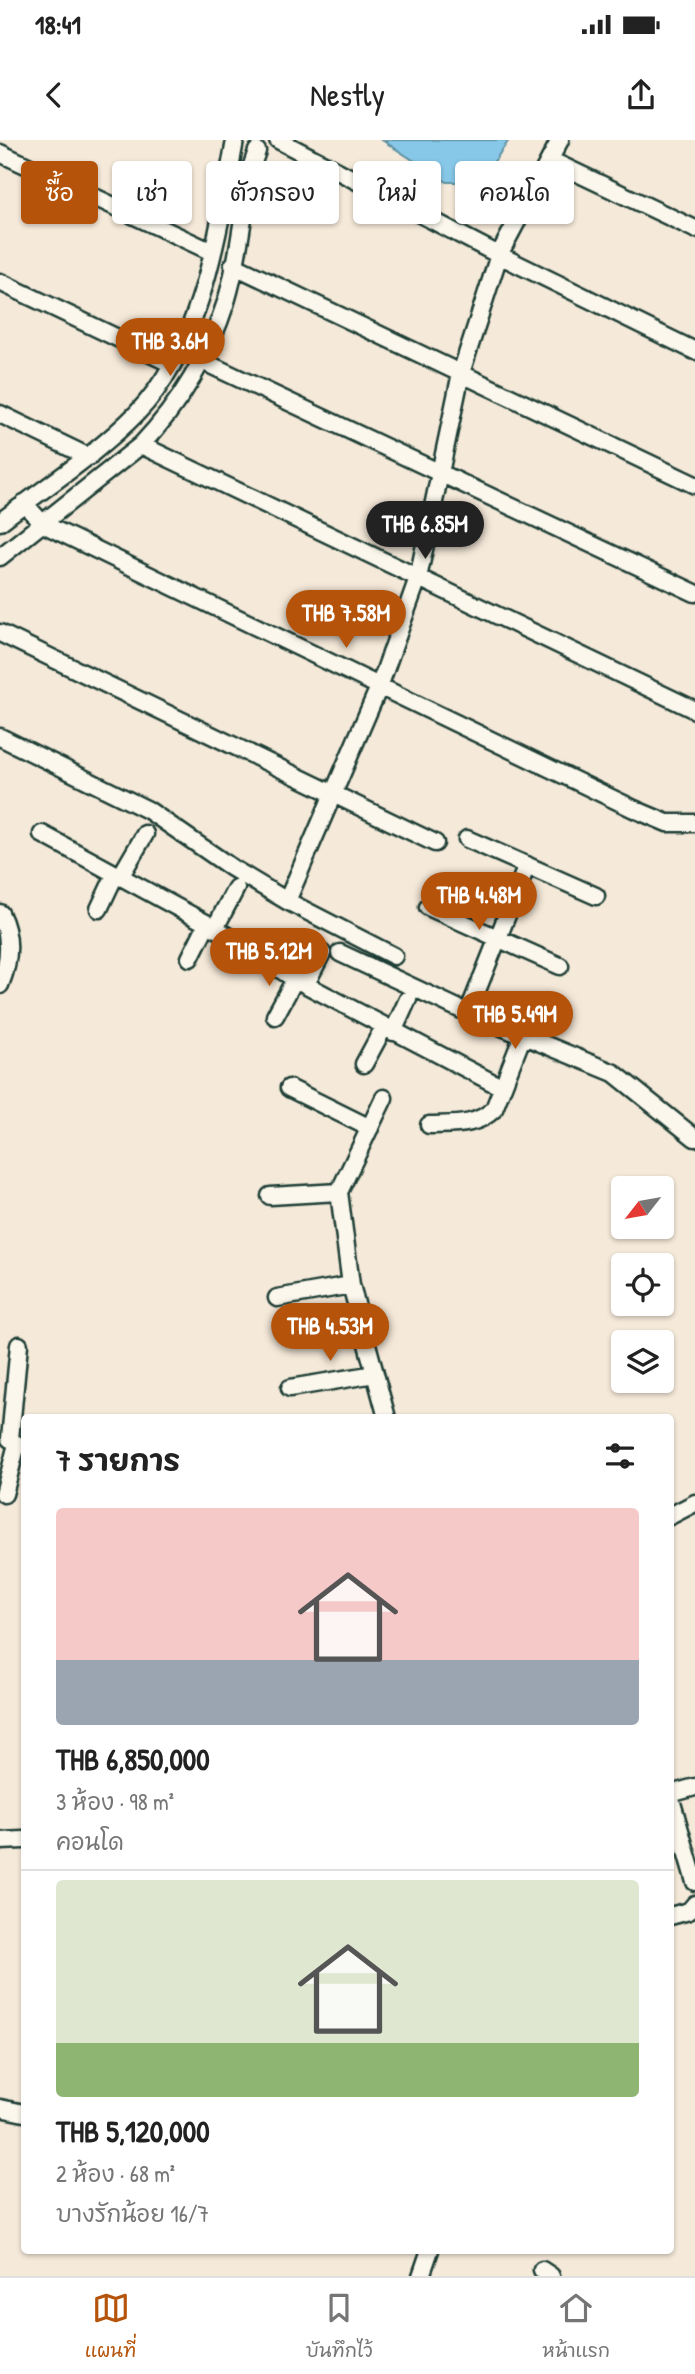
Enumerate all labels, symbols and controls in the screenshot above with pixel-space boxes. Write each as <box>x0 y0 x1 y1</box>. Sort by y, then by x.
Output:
text: 18:41 <box>35 7 81 42</box>
text: Nestly <box>310 73 385 116</box>
icon: back <box>35 76 73 114</box>
icon: share <box>622 76 660 114</box>
chip: ซื้อ <box>21 161 98 224</box>
chip: เช่า <box>112 161 192 224</box>
chip: ตัวกรอง <box>206 161 339 224</box>
chip: ใหม่ <box>353 161 441 224</box>
chip: คอนโด <box>455 161 574 224</box>
pin: THB 3.6M <box>98 318 242 378</box>
text: THB 3.6M <box>132 325 208 356</box>
pin: THB 6.85M <box>345 502 505 561</box>
text: THB 6.85M <box>382 508 468 539</box>
pin: THB 7.58M <box>266 590 426 650</box>
text: THB 7.58M <box>302 597 390 628</box>
pin: THB 4.48M <box>399 872 559 932</box>
text: THB 4.48M <box>437 879 521 910</box>
pin: THB 5.12M <box>189 928 349 988</box>
text: THB 5.12M <box>226 935 312 966</box>
pin: THB 5.49M <box>435 992 595 1051</box>
text: THB 5.49M <box>473 998 557 1029</box>
north arrow <box>611 1176 674 1239</box>
map controls <box>611 1176 674 1393</box>
button: locate <box>611 1253 674 1316</box>
pin: THB 4.53M <box>250 1304 410 1363</box>
text: THB 4.53M <box>287 1310 373 1341</box>
button: layers <box>611 1330 674 1393</box>
icon: filters <box>601 1437 639 1475</box>
text: 7 รายการ <box>56 1440 180 1480</box>
icon: home <box>285 1554 411 1680</box>
text: THB 6,850,000 <box>56 1739 210 1779</box>
text: 3 ห้อง · 98 m² <box>56 1786 174 1817</box>
text: คอนโด <box>56 1826 124 1857</box>
icon: home <box>285 1926 411 2052</box>
text: THB 5,120,000 <box>56 2111 210 2151</box>
text: 2 ห้อง · 68 m² <box>56 2158 175 2189</box>
text: บางรักน้อย 16/7 <box>56 2198 209 2229</box>
tab: แผนที่ <box>85 2289 136 2364</box>
tab: บันทึกไว้ <box>306 2289 373 2364</box>
tab: หน้าแรก <box>542 2289 610 2364</box>

